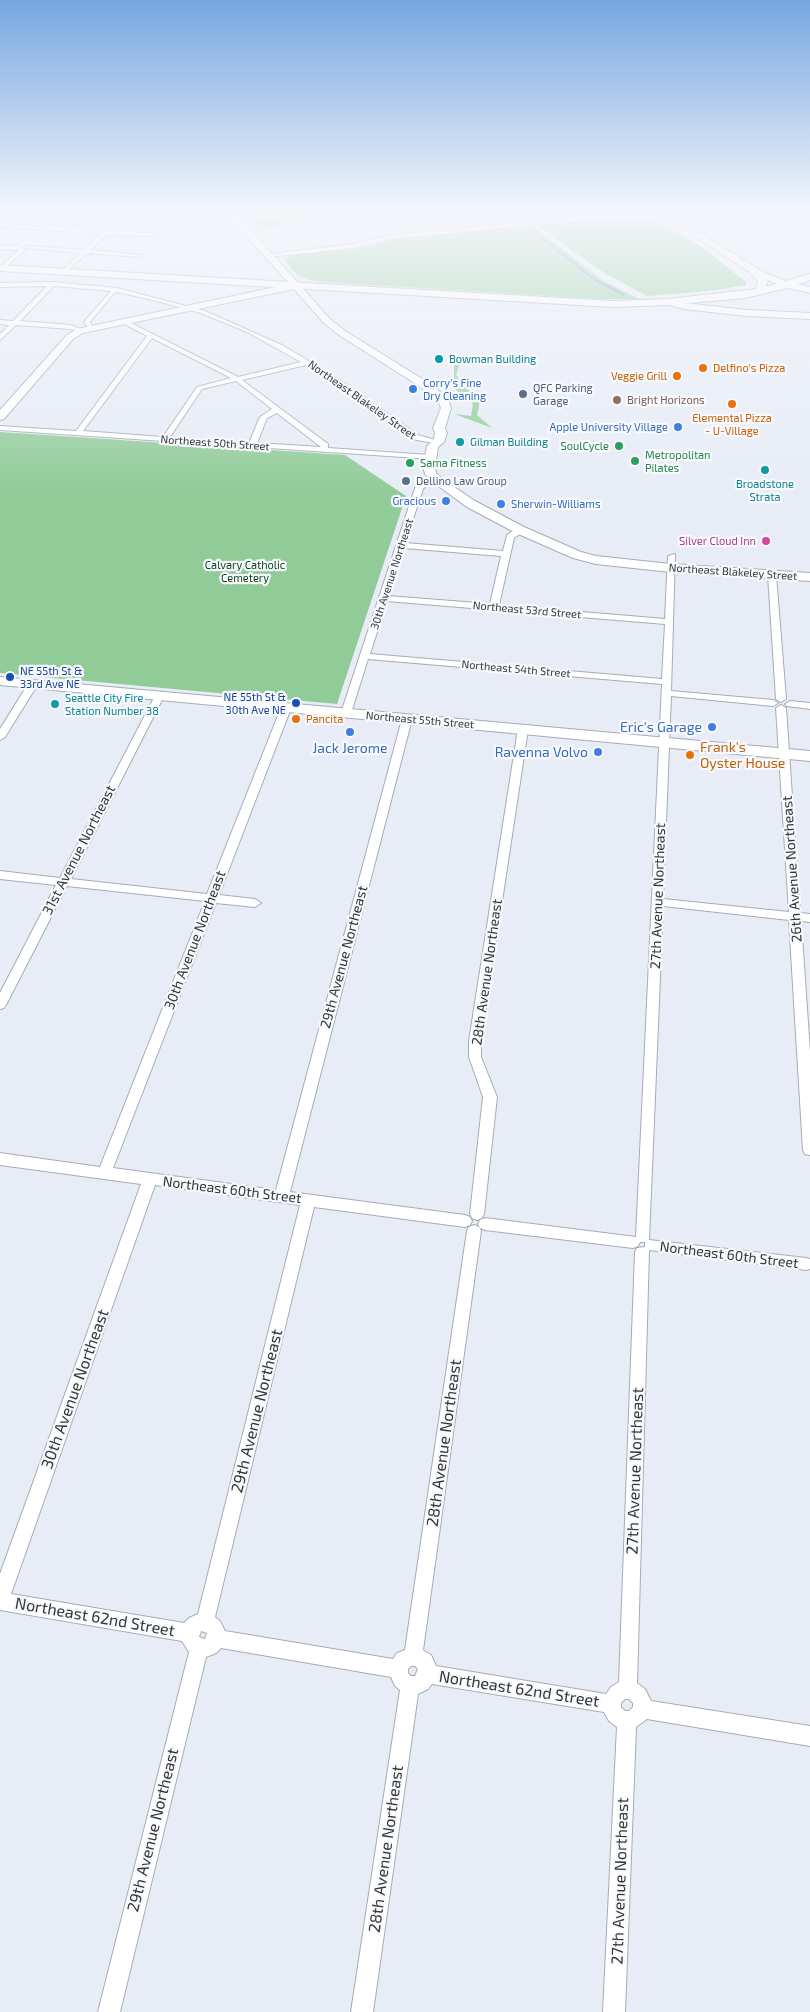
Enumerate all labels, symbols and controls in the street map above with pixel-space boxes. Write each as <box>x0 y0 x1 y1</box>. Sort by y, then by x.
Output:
place label: Bowman Building <box>449 352 536 366</box>
marker: Bowman Building <box>433 353 445 365</box>
street label: Northeast Blakeley Street <box>306 358 418 442</box>
place label: Delfino's Pizza <box>713 361 785 375</box>
marker: Delfino's Pizza <box>697 362 709 374</box>
place label: Veggie Grill <box>611 369 667 383</box>
marker: Veggie Grill <box>671 370 683 382</box>
place label: Corry's Fine Dry Cleaning <box>423 376 486 402</box>
place label: QFC Parking Garage <box>533 381 593 407</box>
marker: Corry's Fine Dry Cleaning <box>407 383 419 395</box>
marker: QFC Parking Garage <box>517 388 529 400</box>
place label: Bright Horizons <box>627 393 705 407</box>
marker: Bright Horizons <box>611 394 623 406</box>
marker: Elemental Pizza - U-Village <box>726 398 738 410</box>
place label: Elemental Pizza - U-Village <box>692 411 772 437</box>
place label: Apple University Village <box>549 420 668 434</box>
marker: Apple University Village <box>672 421 684 433</box>
street label: Northeast 50th Street <box>160 433 270 453</box>
place label: Gilman Building <box>470 435 548 449</box>
marker: Gilman Building <box>454 436 466 448</box>
place label: SoulCycle <box>561 439 609 453</box>
marker: SoulCycle <box>613 440 625 452</box>
place label: Metropolitan Pilates <box>645 448 711 474</box>
marker: Metropolitan Pilates <box>629 455 641 467</box>
place label: Sama Fitness <box>420 456 487 470</box>
marker: Sama Fitness <box>404 457 416 469</box>
marker: Broadstone Strata <box>759 464 771 476</box>
place label: Dellino Law Group <box>416 474 507 488</box>
marker: Dellino Law Group <box>400 475 412 487</box>
place label: Broadstone Strata <box>736 477 794 503</box>
place label: Gracious <box>392 494 436 508</box>
marker: Gracious <box>440 495 452 507</box>
place label: Sherwin-Williams <box>511 497 601 511</box>
marker: Sherwin-Williams <box>495 498 507 510</box>
street label: 30th Avenue Northeast <box>368 517 416 631</box>
place label: Silver Cloud Inn <box>679 534 756 548</box>
marker: Silver Cloud Inn <box>760 535 772 547</box>
park label: Calvary Catholic Cemetery <box>205 558 285 584</box>
street label: Northeast Blakeley Street <box>668 561 798 583</box>
street label: Northeast 53rd Street <box>472 599 582 621</box>
street label: Northeast 54th Street <box>461 658 571 680</box>
place label: NE 55th St & 33rd Ave NE <box>20 664 82 690</box>
marker: NE 55th St & 33rd Ave NE <box>4 671 16 683</box>
place label: NE 55th St & 30th Ave NE <box>224 690 286 716</box>
place label: Seattle City Fire Station Number 38 <box>65 691 159 717</box>
marker: NE 55th St & 30th Ave NE <box>290 697 302 709</box>
marker: Seattle City Fire Station Number 38 <box>49 698 61 710</box>
street label: Northeast 55th Street <box>365 709 475 731</box>
place label: Pancita <box>306 712 343 726</box>
marker: Pancita <box>290 713 302 725</box>
place label: Eric's Garage <box>620 719 702 735</box>
marker: Eric's Garage <box>706 721 718 733</box>
marker: Jack Jerome <box>344 726 356 738</box>
place label: Frank's Oyster House <box>700 739 785 772</box>
place label: Jack Jerome <box>313 740 387 756</box>
place label: Ravenna Volvo <box>495 744 588 760</box>
marker: Ravenna Volvo <box>592 746 604 758</box>
marker: Frank's Oyster House <box>684 749 696 761</box>
street label: 31st Avenue Northeast <box>39 782 119 918</box>
street label: 26th Avenue Northeast <box>778 795 806 943</box>
street label: 27th Avenue Northeast <box>647 823 669 969</box>
street label: 30th Avenue Northeast <box>161 868 229 1012</box>
street label: 29th Avenue Northeast <box>317 884 371 1030</box>
street label: 28th Avenue Northeast <box>468 898 506 1046</box>
street label: Northeast 60th Street <box>162 1173 302 1207</box>
street label: Northeast 60th Street <box>659 1238 799 1272</box>
street label: 30th Avenue Northeast <box>37 1307 113 1471</box>
street label: 29th Avenue Northeast <box>227 1327 287 1495</box>
street label: 28th Avenue Northeast <box>423 1358 465 1528</box>
street label: 27th Avenue Northeast <box>622 1387 648 1555</box>
street label: Northeast 62nd Street <box>14 1593 176 1641</box>
street label: Northeast 62nd Street <box>438 1667 600 1711</box>
street label: 29th Avenue Northeast <box>123 1746 183 1914</box>
street label: 28th Avenue Northeast <box>365 1764 407 1934</box>
street label: 27th Avenue Northeast <box>607 1797 633 1965</box>

